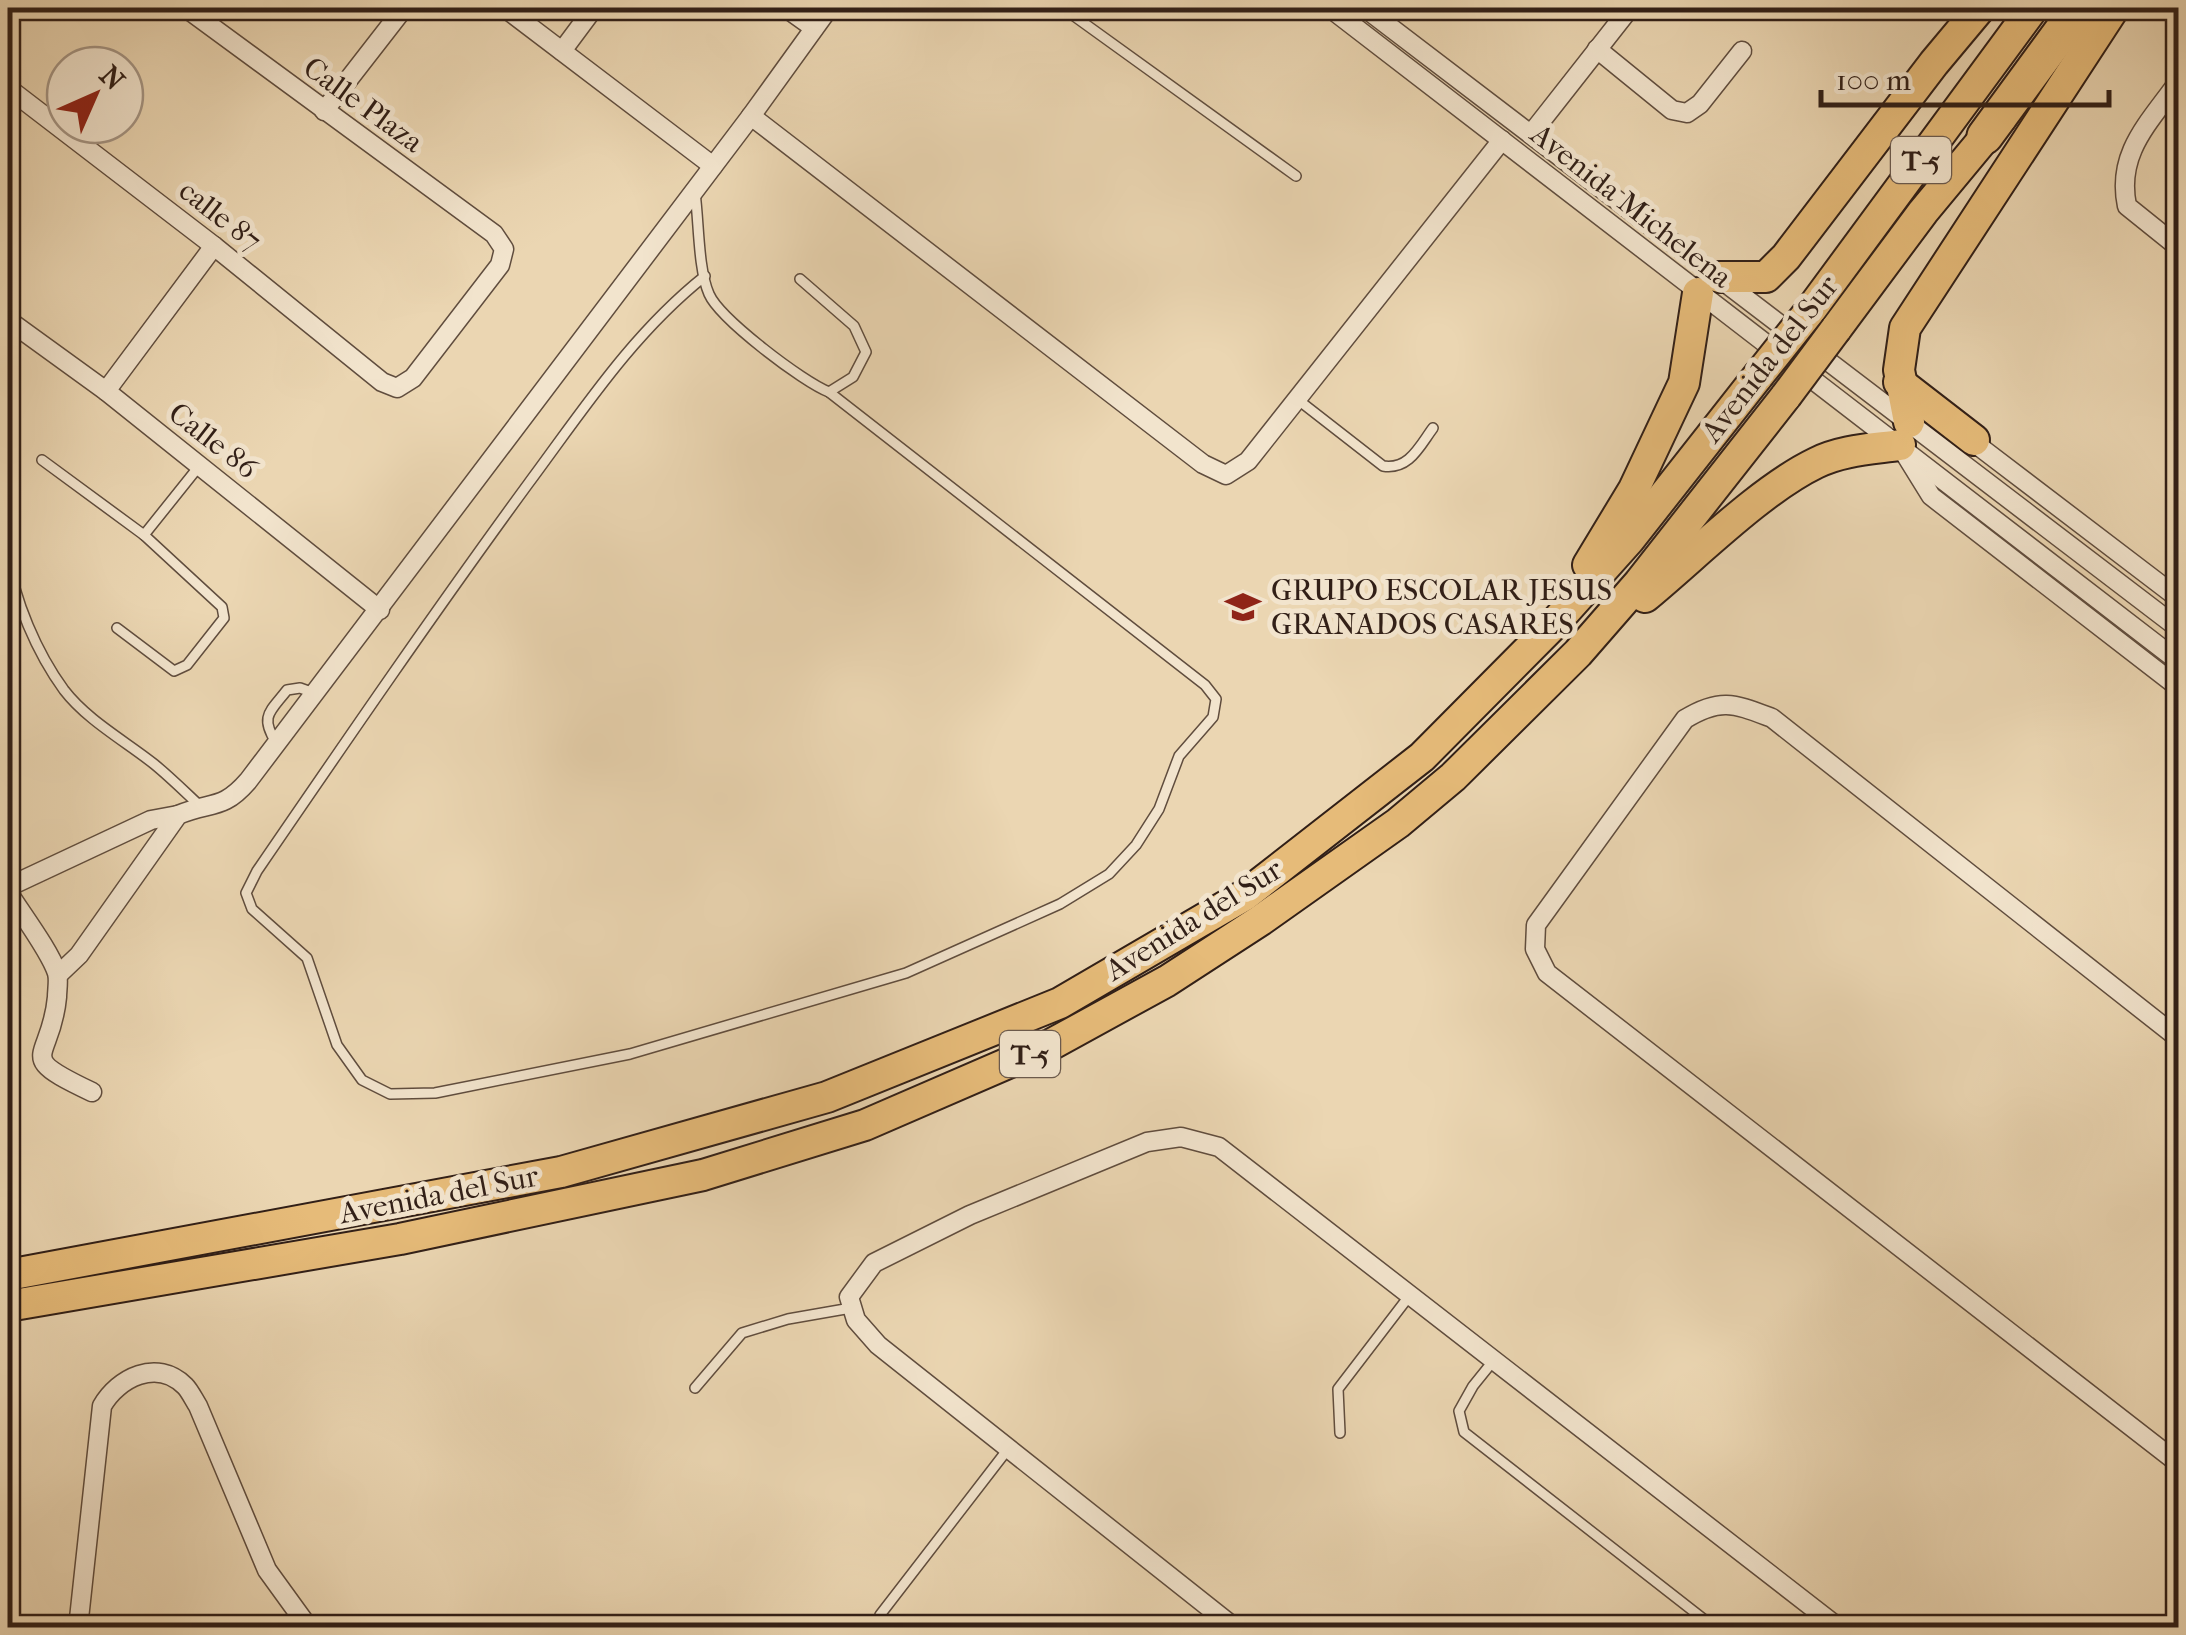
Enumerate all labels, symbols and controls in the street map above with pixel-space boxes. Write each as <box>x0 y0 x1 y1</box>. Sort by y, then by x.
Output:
north arrow <box>45 45 145 145</box>
scale bar <box>1821 45 2108 107</box>
street label: Calle Plaza <box>296 50 430 161</box>
text: N <box>93 58 132 97</box>
text: 100 m <box>1836 63 1911 98</box>
street label: Avenida Michelena <box>1523 116 1739 296</box>
road number: T-5 <box>1891 137 1951 183</box>
street label: calle 87 <box>172 173 268 259</box>
street label: Avenida del Sur <box>1694 269 1846 450</box>
street label: Calle 86 <box>162 395 265 487</box>
place label: GRUPO ESCOLAR JESUS GRANADOS CASARES <box>1271 573 1612 642</box>
school or university icon: GRUPO ESCOLAR JESUS GRANADOS CASARES <box>1224 588 1262 626</box>
street label: Avenida del Sur <box>1098 852 1289 989</box>
road number: T-5 <box>1000 1031 1060 1077</box>
street label: Avenida del Sur <box>336 1159 542 1232</box>

